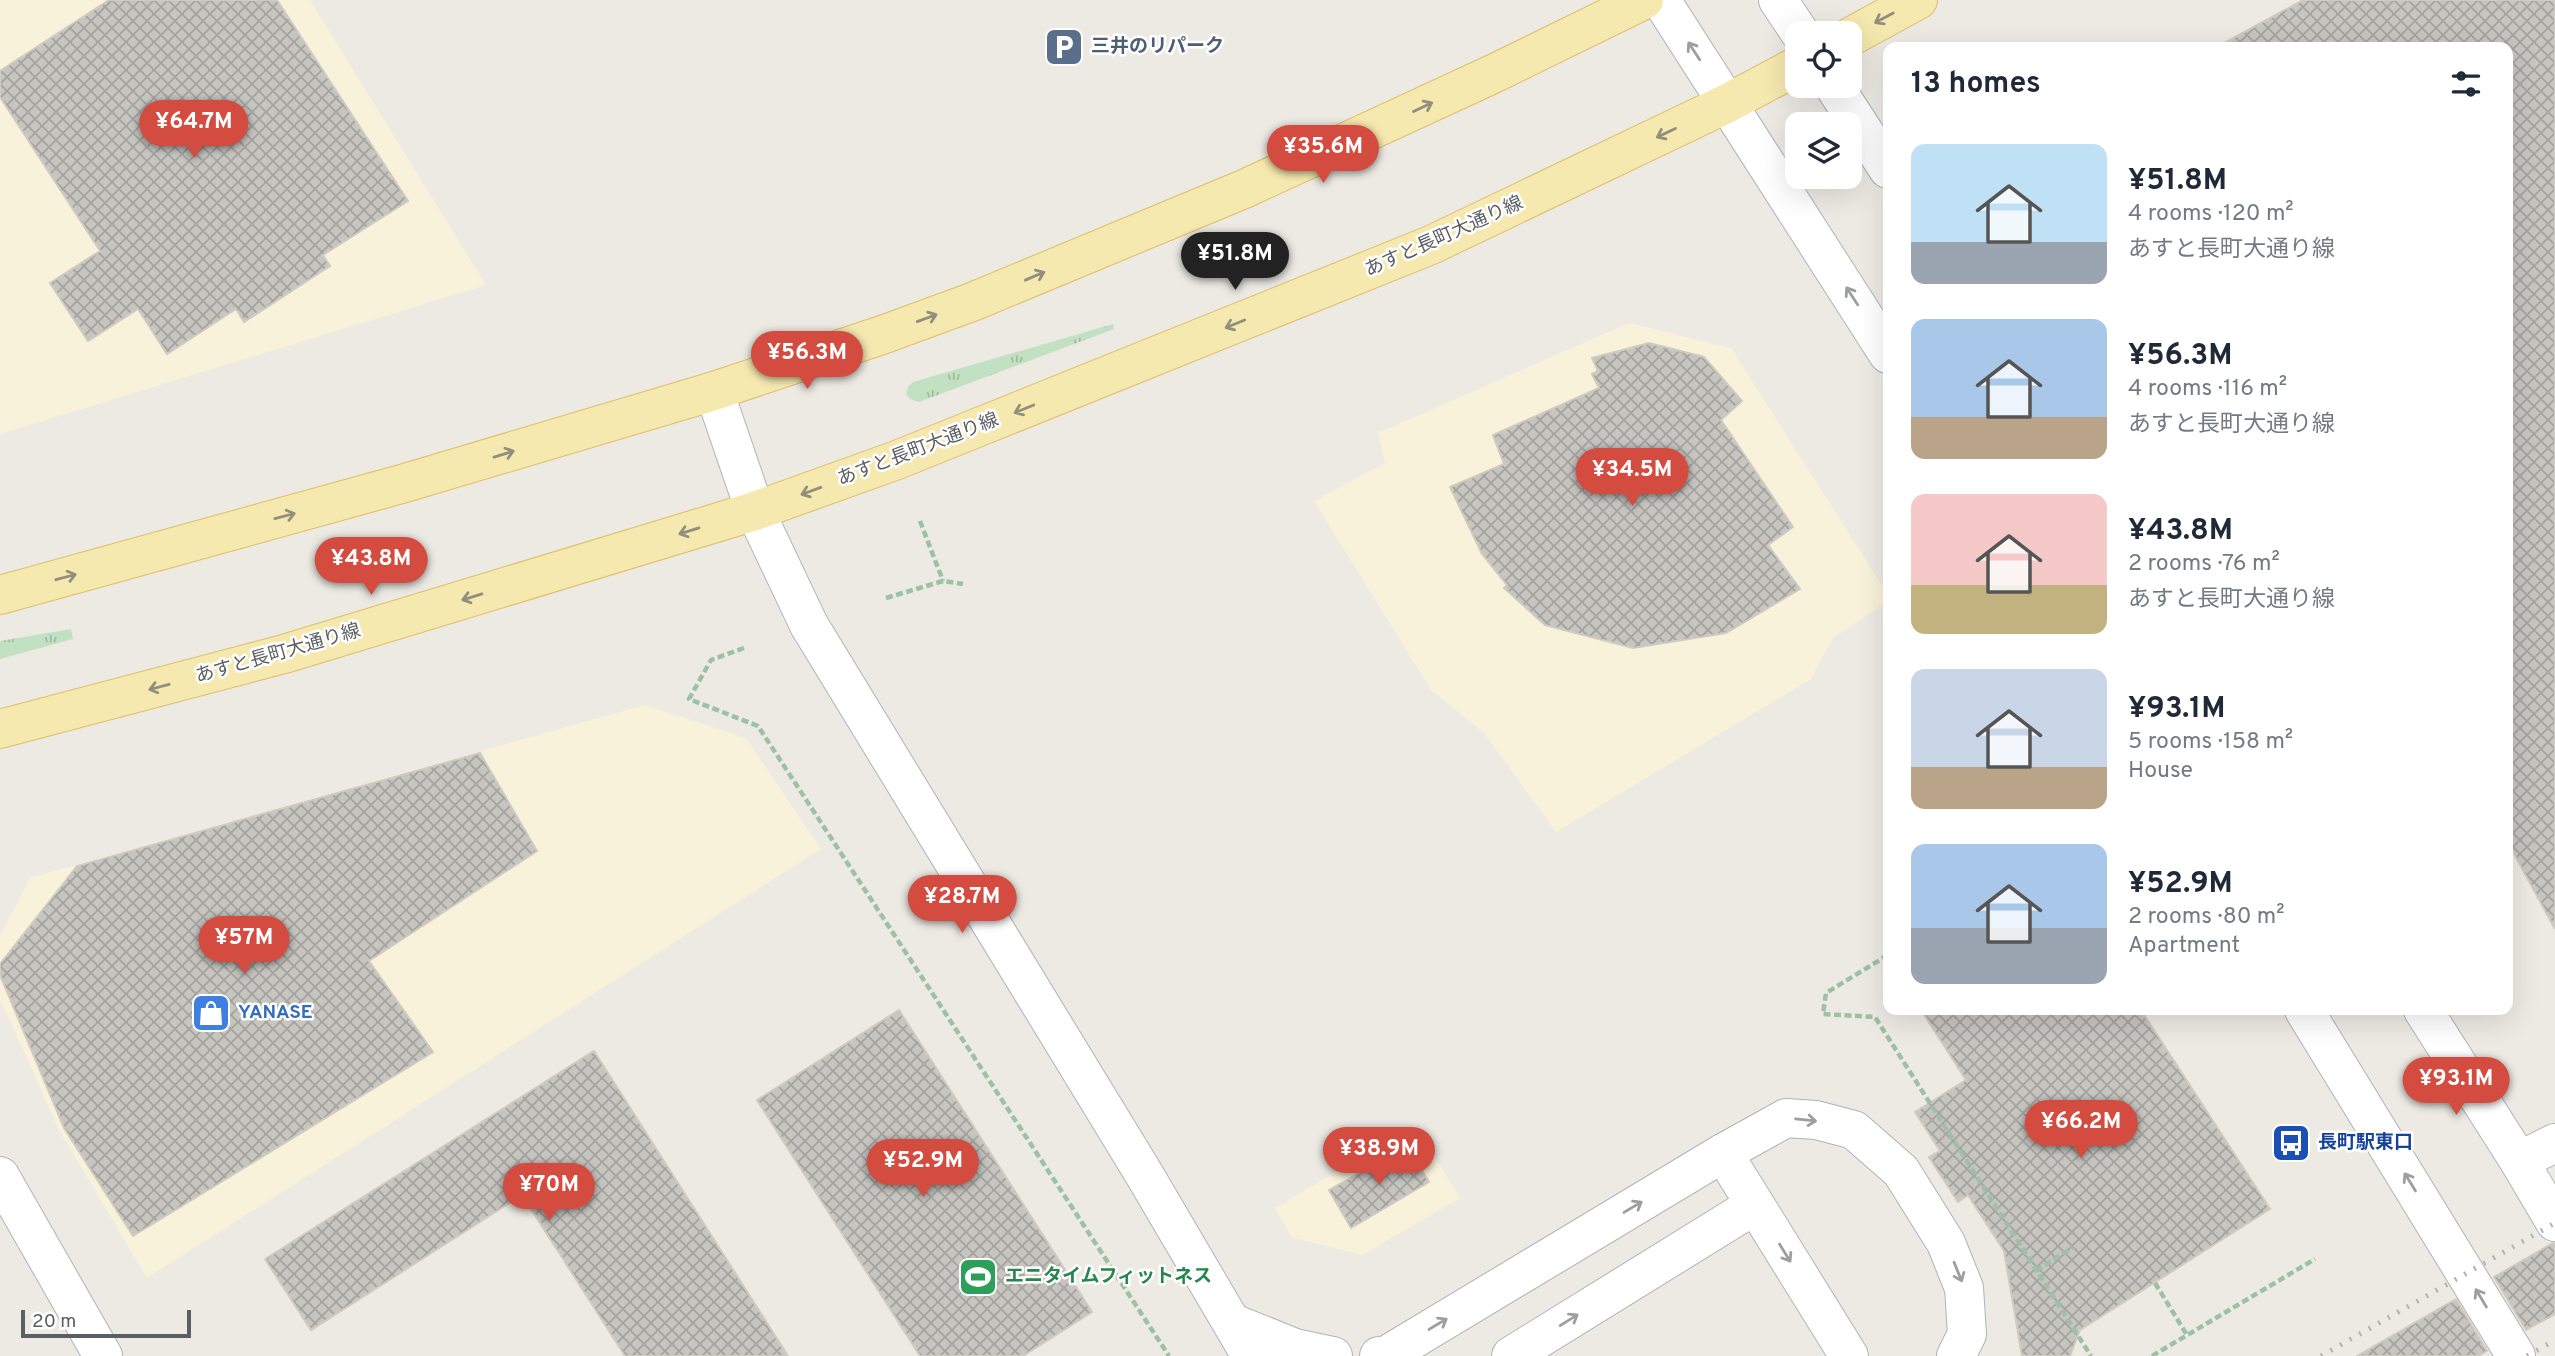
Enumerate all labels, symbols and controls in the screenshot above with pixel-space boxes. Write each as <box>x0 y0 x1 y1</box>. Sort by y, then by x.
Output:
one-way arrow <box>1874 12 1895 26</box>
map controls <box>1785 21 1862 189</box>
button: locate <box>1785 21 1862 98</box>
parking icon: 三井のリパーク <box>1043 26 1085 68</box>
place label: 三井のリパーク <box>1091 35 1224 59</box>
one-way arrow <box>1687 42 1701 62</box>
icon: filters <box>2447 65 2485 103</box>
text: 13 homes <box>1911 66 2041 103</box>
one-way arrow <box>1412 99 1433 113</box>
pin: ¥64.7M <box>137 100 251 160</box>
text: ¥64.7M <box>155 108 233 137</box>
button: layers <box>1785 112 1862 189</box>
pin: ¥35.6M <box>1266 125 1380 185</box>
one-way arrow <box>1656 127 1677 140</box>
text: ¥35.6M <box>1283 133 1363 162</box>
text: ¥51.8M <box>2128 163 2227 200</box>
icon: home <box>1967 172 2051 256</box>
street label: あすと長町大通り線 <box>1361 191 1527 283</box>
text: 4 rooms · 120 m² <box>2128 200 2294 229</box>
pin: ¥51.8M <box>1178 232 1292 292</box>
text: あすと長町大通り線 <box>2128 236 2335 265</box>
text: ¥51.8M <box>1197 240 1273 269</box>
one-way arrow <box>1023 269 1045 282</box>
one-way arrow <box>1844 287 1859 306</box>
one-way arrow <box>915 311 937 324</box>
one-way arrow <box>1224 319 1246 332</box>
pin: ¥56.3M <box>750 332 864 391</box>
text: ¥56.3M <box>2128 338 2232 375</box>
text: ¥56.3M <box>767 339 847 368</box>
icon: home <box>1967 347 2051 431</box>
text: 4 rooms · 116 m² <box>2128 375 2287 404</box>
one-way arrow <box>1013 404 1035 417</box>
street label: あすと長町大通り線 <box>834 408 1002 492</box>
text: あすと長町大通り線 <box>2128 411 2335 440</box>
one-way arrow <box>493 446 515 459</box>
pin: ¥34.5M <box>1575 448 1689 508</box>
text: ¥34.5M <box>1592 456 1672 485</box>
one-way arrow <box>801 486 823 498</box>
one-way arrow <box>274 509 296 522</box>
text: ¥43.8M <box>2128 513 2233 550</box>
icon: home <box>1967 522 2051 606</box>
one-way arrow <box>679 526 701 539</box>
pin: ¥43.8M <box>314 538 428 597</box>
text: ¥43.8M <box>331 545 411 574</box>
text: 2 rooms · 76 m² <box>2128 550 2280 579</box>
one-way arrow <box>55 569 77 582</box>
text: あすと長町大通り線 <box>2128 586 2335 615</box>
one-way arrow <box>461 592 483 605</box>
street label: あすと長町大通り線 <box>192 619 364 689</box>
one-way arrow <box>148 681 171 694</box>
text: ¥93.1M <box>2128 691 2225 728</box>
icon: home <box>1967 697 2051 781</box>
text: 5 rooms · 158 m² <box>2128 728 2293 757</box>
text: House <box>2128 757 2193 786</box>
text: ¥52.9M <box>2128 866 2233 903</box>
icon: home <box>1967 872 2051 956</box>
pin: ¥28.7M <box>905 876 1019 935</box>
text: ¥28.7M <box>924 883 1000 912</box>
text: 2 rooms · 80 m² <box>2128 903 2285 932</box>
pin: ¥57M <box>203 916 285 976</box>
text: ¥57M <box>215 924 273 953</box>
text: Apartment <box>2128 932 2240 961</box>
shop icon: YANASE <box>190 992 232 1034</box>
place label: YANASE <box>238 1001 313 1025</box>
pin: ¥93.1M <box>2399 1058 2513 1117</box>
text: ¥93.1M <box>2419 1065 2493 1094</box>
pin: ¥66.2M <box>2024 1100 2138 1160</box>
text: ¥66.2M <box>2041 1108 2121 1137</box>
one-way arrow <box>1794 1113 1817 1126</box>
bus stop icon: 長町駅東口 <box>2270 1122 2312 1164</box>
pin: ¥38.9M <box>1322 1128 1436 1187</box>
place label: 長町駅東口 <box>2318 1131 2413 1155</box>
text: ¥38.9M <box>1339 1135 1419 1164</box>
pin: ¥52.9M <box>866 1140 980 1199</box>
text: ¥52.9M <box>883 1147 963 1176</box>
pin: ¥70M <box>508 1164 590 1223</box>
text: ¥70M <box>519 1171 579 1200</box>
one-way arrow <box>2403 1173 2417 1193</box>
one-way arrow <box>1623 1199 1643 1213</box>
one-way arrow <box>1778 1242 1792 1262</box>
sports icon: エニタイムフィットネス <box>957 1256 999 1298</box>
one-way arrow <box>1952 1260 1965 1282</box>
place label: エニタイムフィットネス <box>1005 1265 1212 1289</box>
one-way arrow <box>2474 1289 2488 1309</box>
scale bar <box>21 1307 191 1339</box>
text: 20 m <box>32 1310 76 1334</box>
one-way arrow <box>1559 1313 1578 1328</box>
one-way arrow <box>1428 1317 1448 1331</box>

